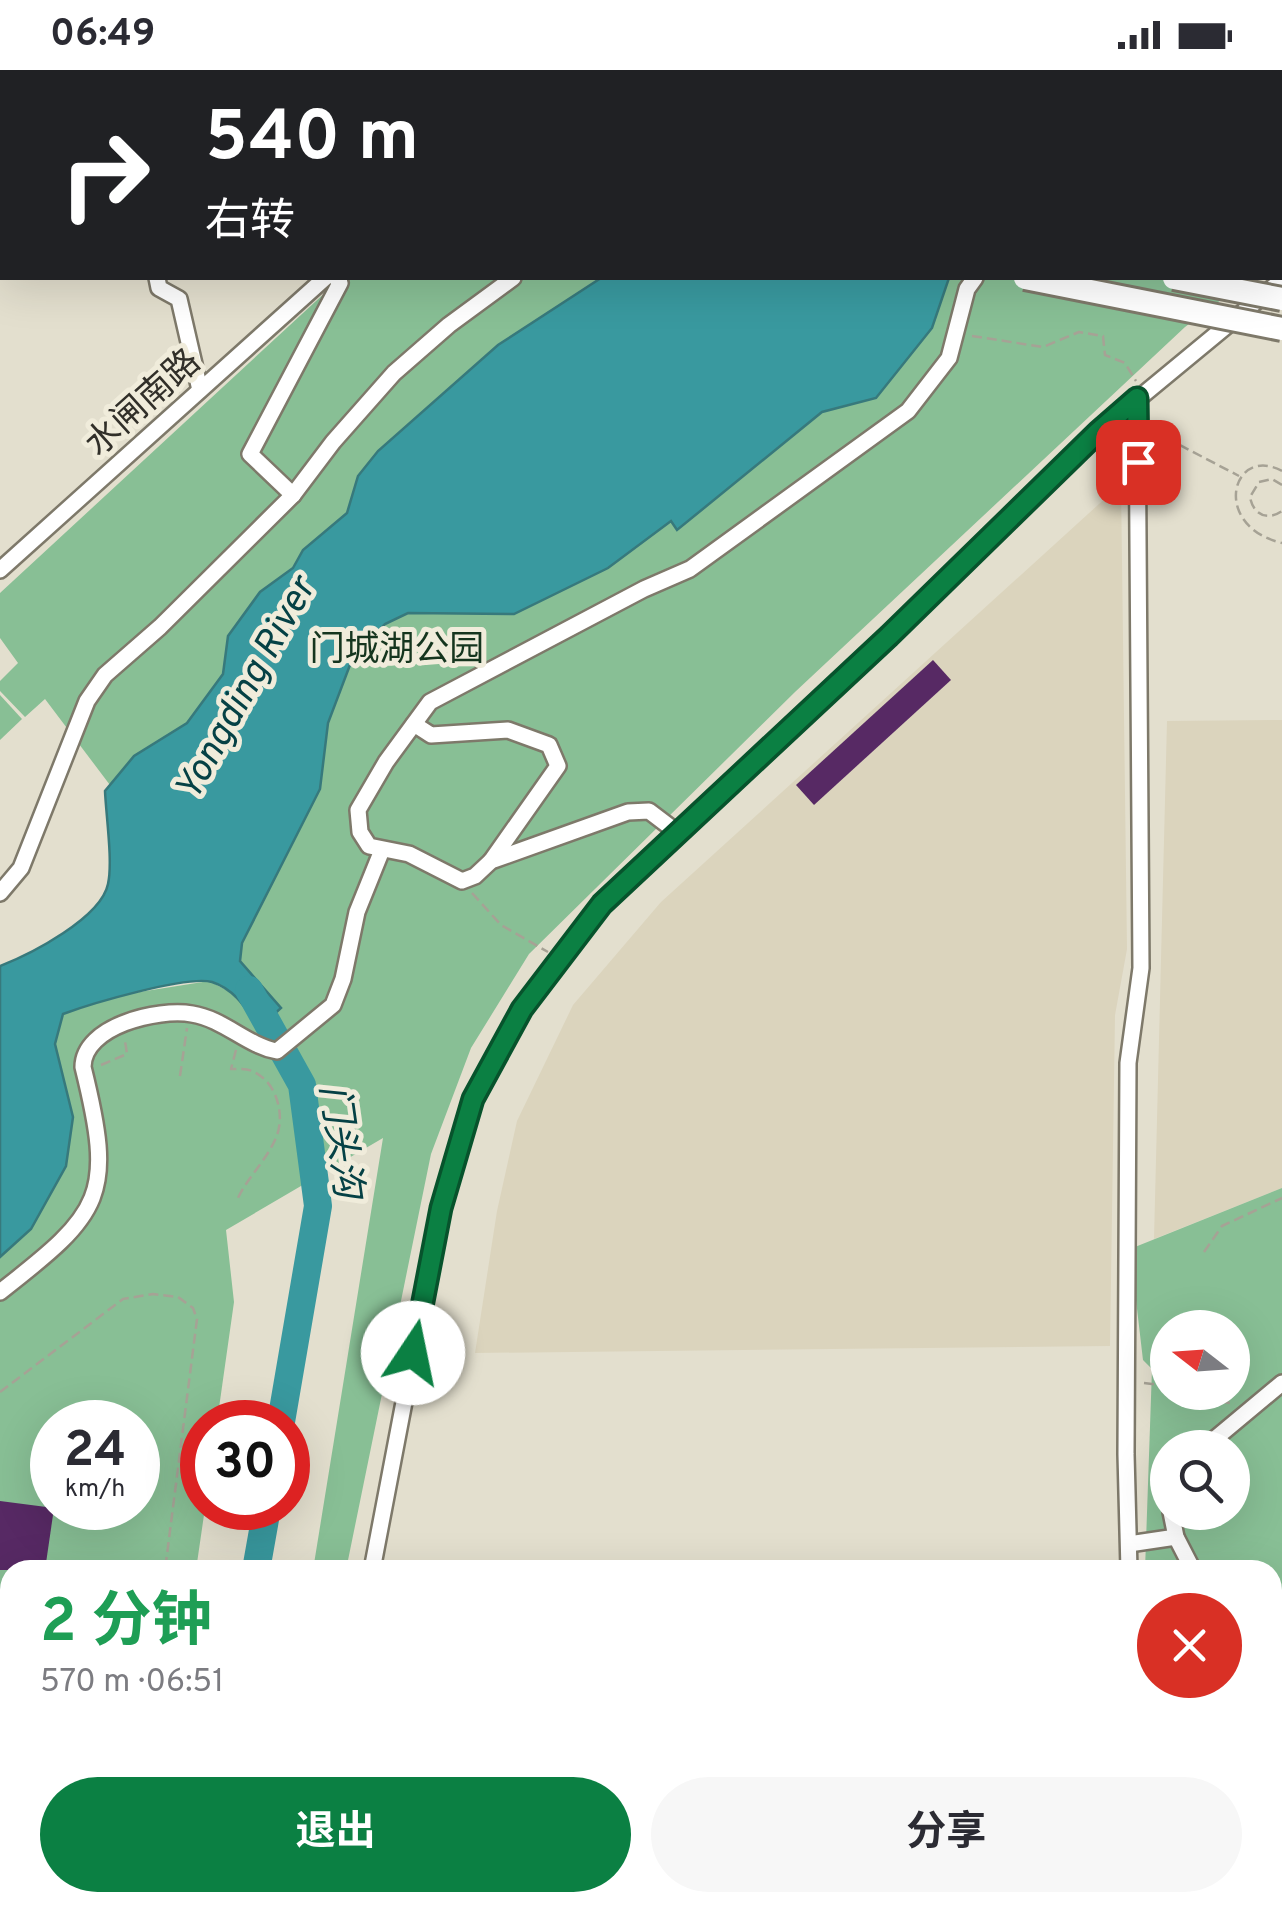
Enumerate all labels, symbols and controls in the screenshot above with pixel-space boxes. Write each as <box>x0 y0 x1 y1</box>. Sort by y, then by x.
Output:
text: 06:49 <box>50 11 155 60</box>
text: 540 m <box>205 96 419 185</box>
icon: right <box>40 110 170 240</box>
text: 右转 <box>205 195 295 252</box>
street label: 水闸南路 <box>77 341 211 467</box>
pin <box>1096 420 1181 505</box>
icon: arrive <box>1111 435 1166 490</box>
water label: Yongding River <box>165 567 330 810</box>
park label: 门城湖公园 <box>309 629 485 673</box>
water label: 门头沟 <box>306 1082 371 1205</box>
position arrow <box>361 1301 465 1405</box>
north arrow <box>1150 1310 1250 1410</box>
map controls <box>1150 1310 1250 1530</box>
speed limit sign: 30 <box>180 1400 310 1530</box>
text: 24 <box>64 1421 126 1484</box>
button: search <box>1150 1430 1250 1530</box>
text: km/h <box>65 1474 125 1506</box>
text: 2 分钟 <box>40 1587 212 1663</box>
button: close <box>1137 1593 1242 1698</box>
text: 570 m · 06:51 <box>40 1663 224 1703</box>
button: 退出 <box>40 1777 631 1892</box>
button: 分享 <box>651 1777 1242 1892</box>

